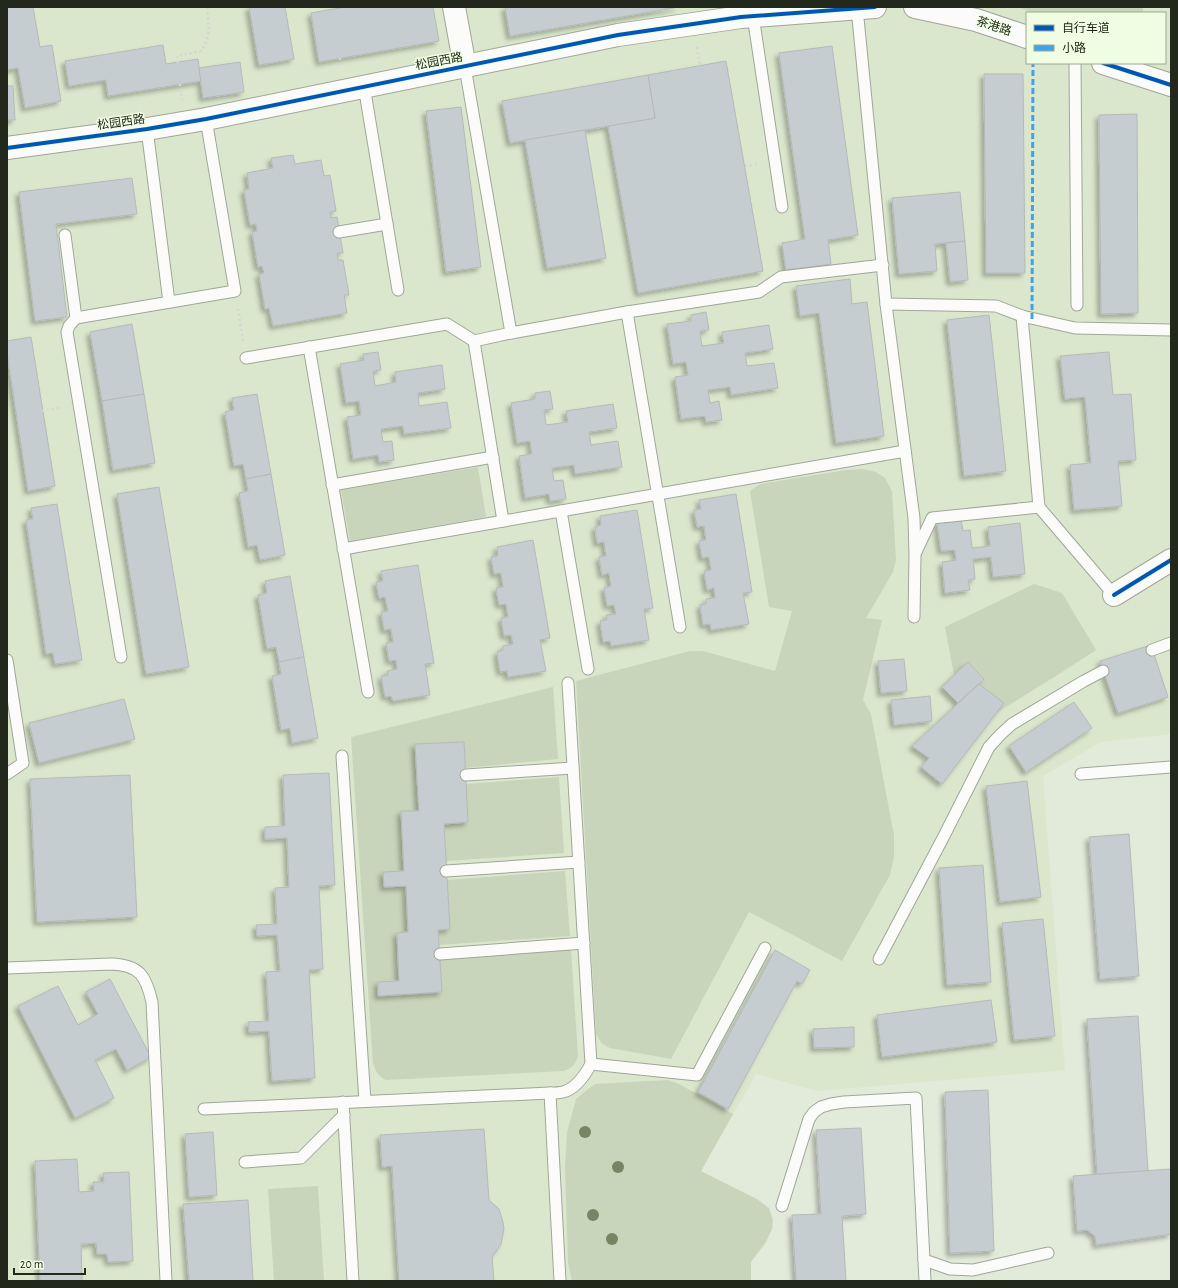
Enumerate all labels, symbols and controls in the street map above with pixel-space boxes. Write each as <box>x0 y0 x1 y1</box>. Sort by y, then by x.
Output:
legend <box>1026 12 1166 64</box>
street label: 茶港路 <box>975 14 1013 37</box>
text: 自行车道 <box>1062 21 1110 34</box>
text: 小路 <box>1062 41 1086 54</box>
street label: 松园西路 <box>414 50 464 71</box>
street label: 松园西路 <box>96 112 146 131</box>
scale bar <box>14 1250 85 1276</box>
text: 20 m <box>20 1258 43 1270</box>

